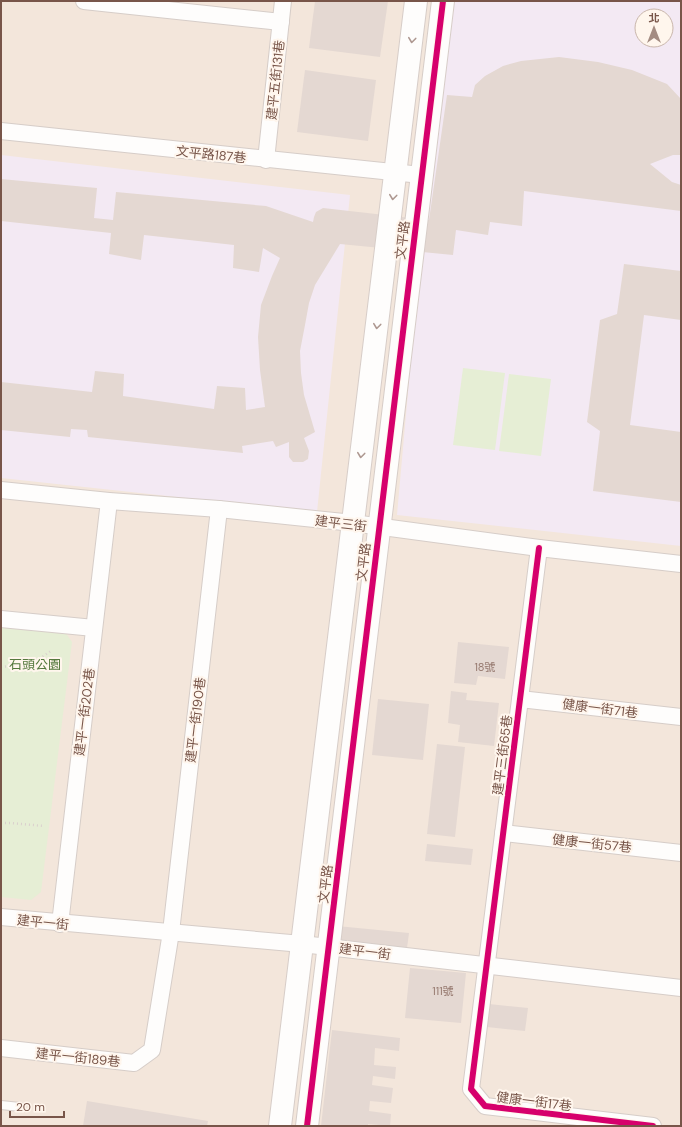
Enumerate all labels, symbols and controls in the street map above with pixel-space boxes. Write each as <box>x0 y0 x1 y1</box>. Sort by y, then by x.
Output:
north arrow <box>634 8 674 48</box>
text: 北 <box>649 11 660 25</box>
one-way arrow <box>407 37 416 43</box>
street label: 建平五街131巷 <box>263 39 288 121</box>
street label: 文平路187巷 <box>175 142 247 167</box>
one-way arrow <box>388 194 397 200</box>
street label: 文平路 <box>392 220 413 260</box>
one-way arrow <box>373 323 382 329</box>
one-way arrow <box>357 452 366 458</box>
street label: 建平三街 <box>314 512 368 535</box>
street label: 文平路 <box>353 542 374 582</box>
park label: 石頭公園 <box>9 656 61 673</box>
house number: 18號 <box>474 660 496 674</box>
street label: 建平一街202巷 <box>71 667 98 757</box>
street label: 建平一街190巷 <box>182 676 209 764</box>
street label: 健康一街71巷 <box>561 695 639 722</box>
street label: 建平三街65巷 <box>489 714 516 796</box>
street label: 健康一街57巷 <box>551 831 632 856</box>
street label: 文平路 <box>315 864 336 904</box>
street label: 建平一街 <box>16 911 70 934</box>
street label: 建平一街 <box>338 940 392 963</box>
house number: 111號 <box>432 984 454 998</box>
street label: 建平一街189巷 <box>35 1045 121 1070</box>
street label: 健康一街17巷 <box>495 1088 573 1115</box>
scale bar <box>10 1093 64 1119</box>
text: 20 m <box>16 1099 45 1115</box>

